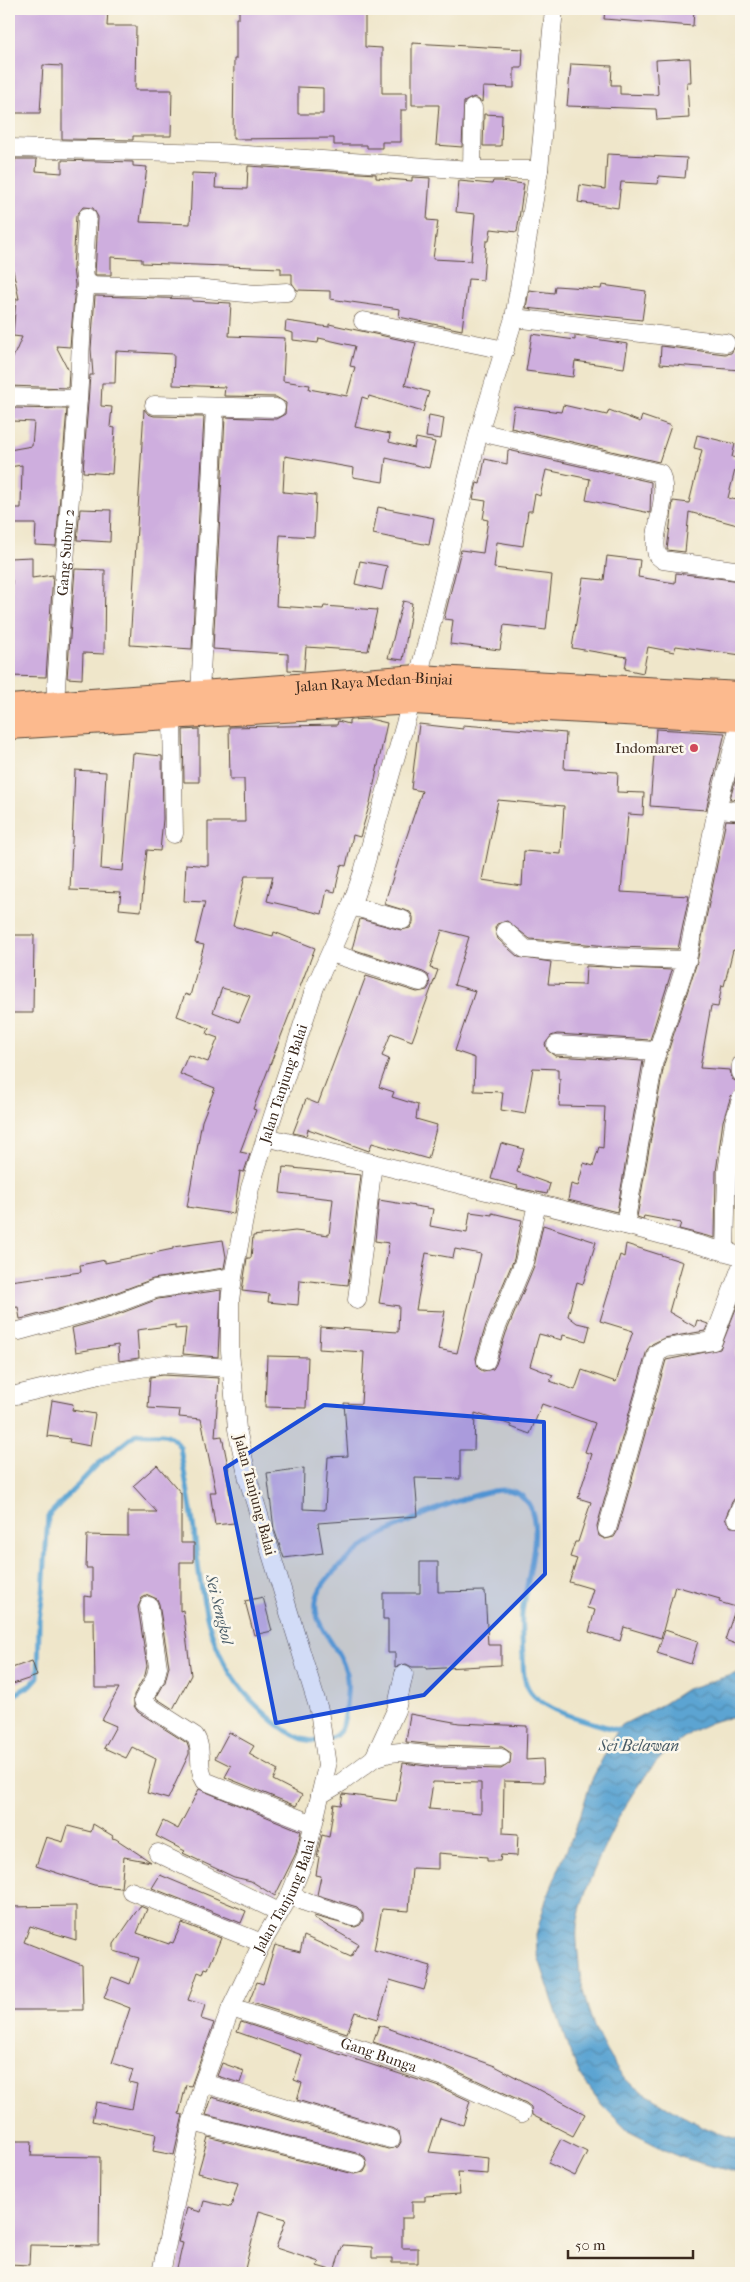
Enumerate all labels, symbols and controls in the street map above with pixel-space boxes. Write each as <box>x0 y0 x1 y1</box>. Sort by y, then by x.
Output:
street label: Gang Subur 2 <box>53 508 78 597</box>
street label: Jalan Raya Medan-Binjai <box>294 669 454 696</box>
place label: Indomaret <box>615 739 685 757</box>
marker: Indomaret <box>688 742 700 754</box>
street label: Jalan Tanjung Balai <box>255 1021 311 1146</box>
street label: Jalan Tanjung Balai <box>230 1432 280 1558</box>
water label: Sei Sengkol <box>201 1571 238 1648</box>
water label: Sei Belawan <box>598 1736 679 1755</box>
street label: Jalan Tanjung Balai <box>249 1837 319 1957</box>
street label: Gang Bunga <box>338 2034 420 2076</box>
scale bar <box>568 2227 692 2259</box>
text: 50 m <box>575 2236 606 2254</box>

